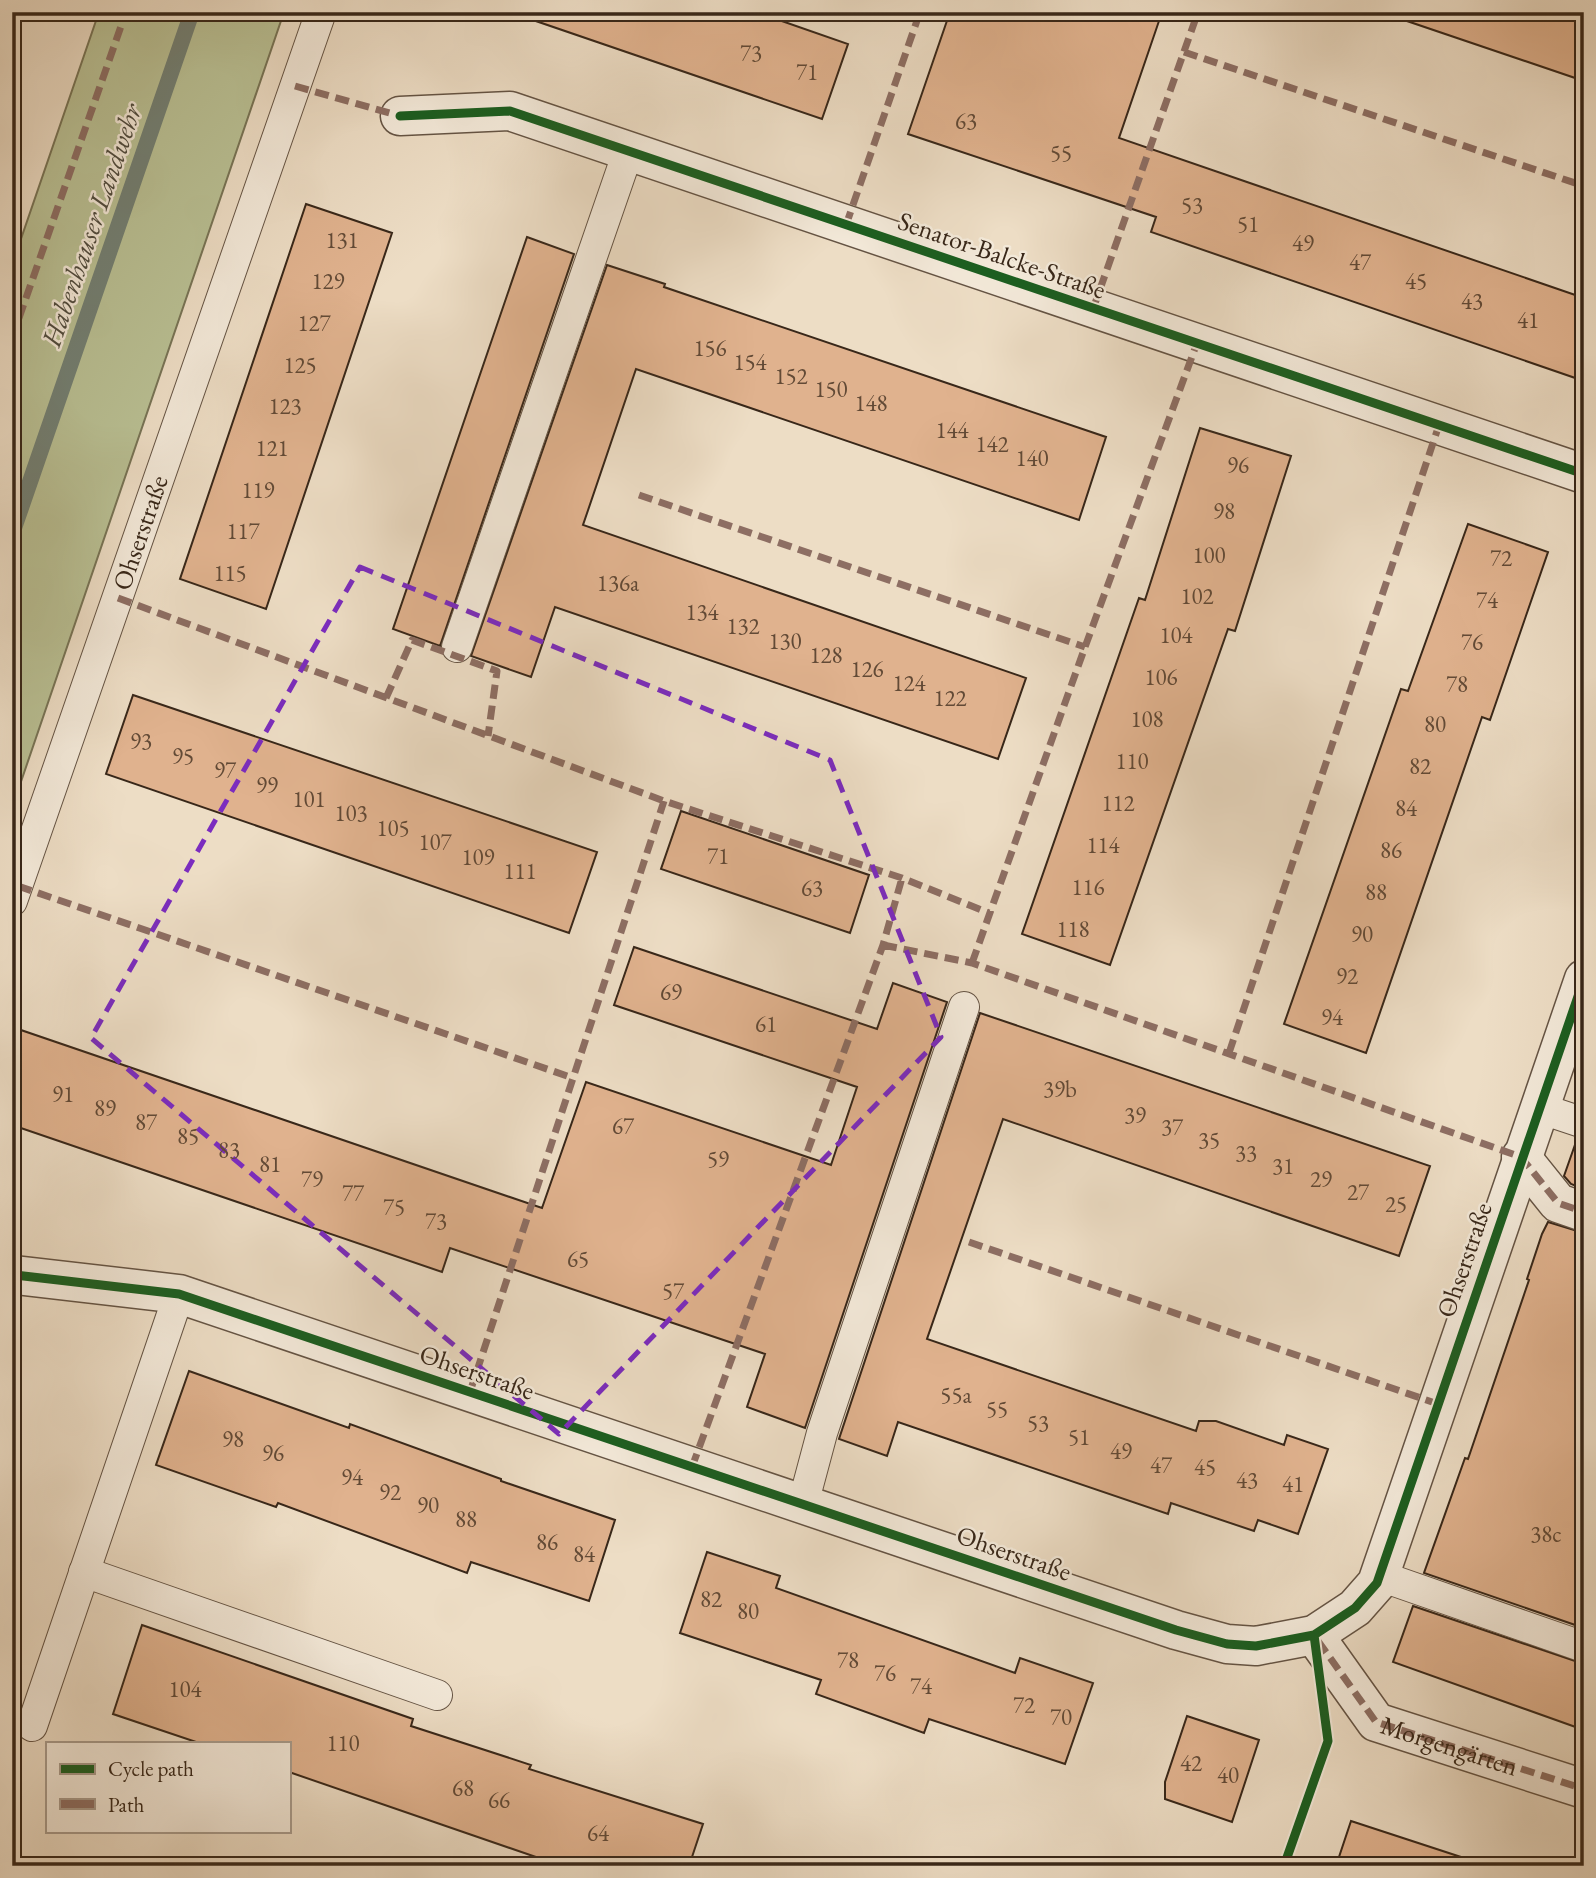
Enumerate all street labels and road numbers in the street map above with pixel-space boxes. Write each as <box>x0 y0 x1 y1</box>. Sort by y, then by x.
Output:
street label: Senator-Balcke-Straße <box>894 203 1110 307</box>
street label: Ohserstraße <box>104 471 176 595</box>
street label: Ohserstraße <box>1429 1198 1499 1322</box>
street label: Ohserstraße <box>415 1337 539 1407</box>
street label: Ohserstraße <box>952 1518 1076 1588</box>
street label: Morgengärten <box>1377 1708 1523 1784</box>

